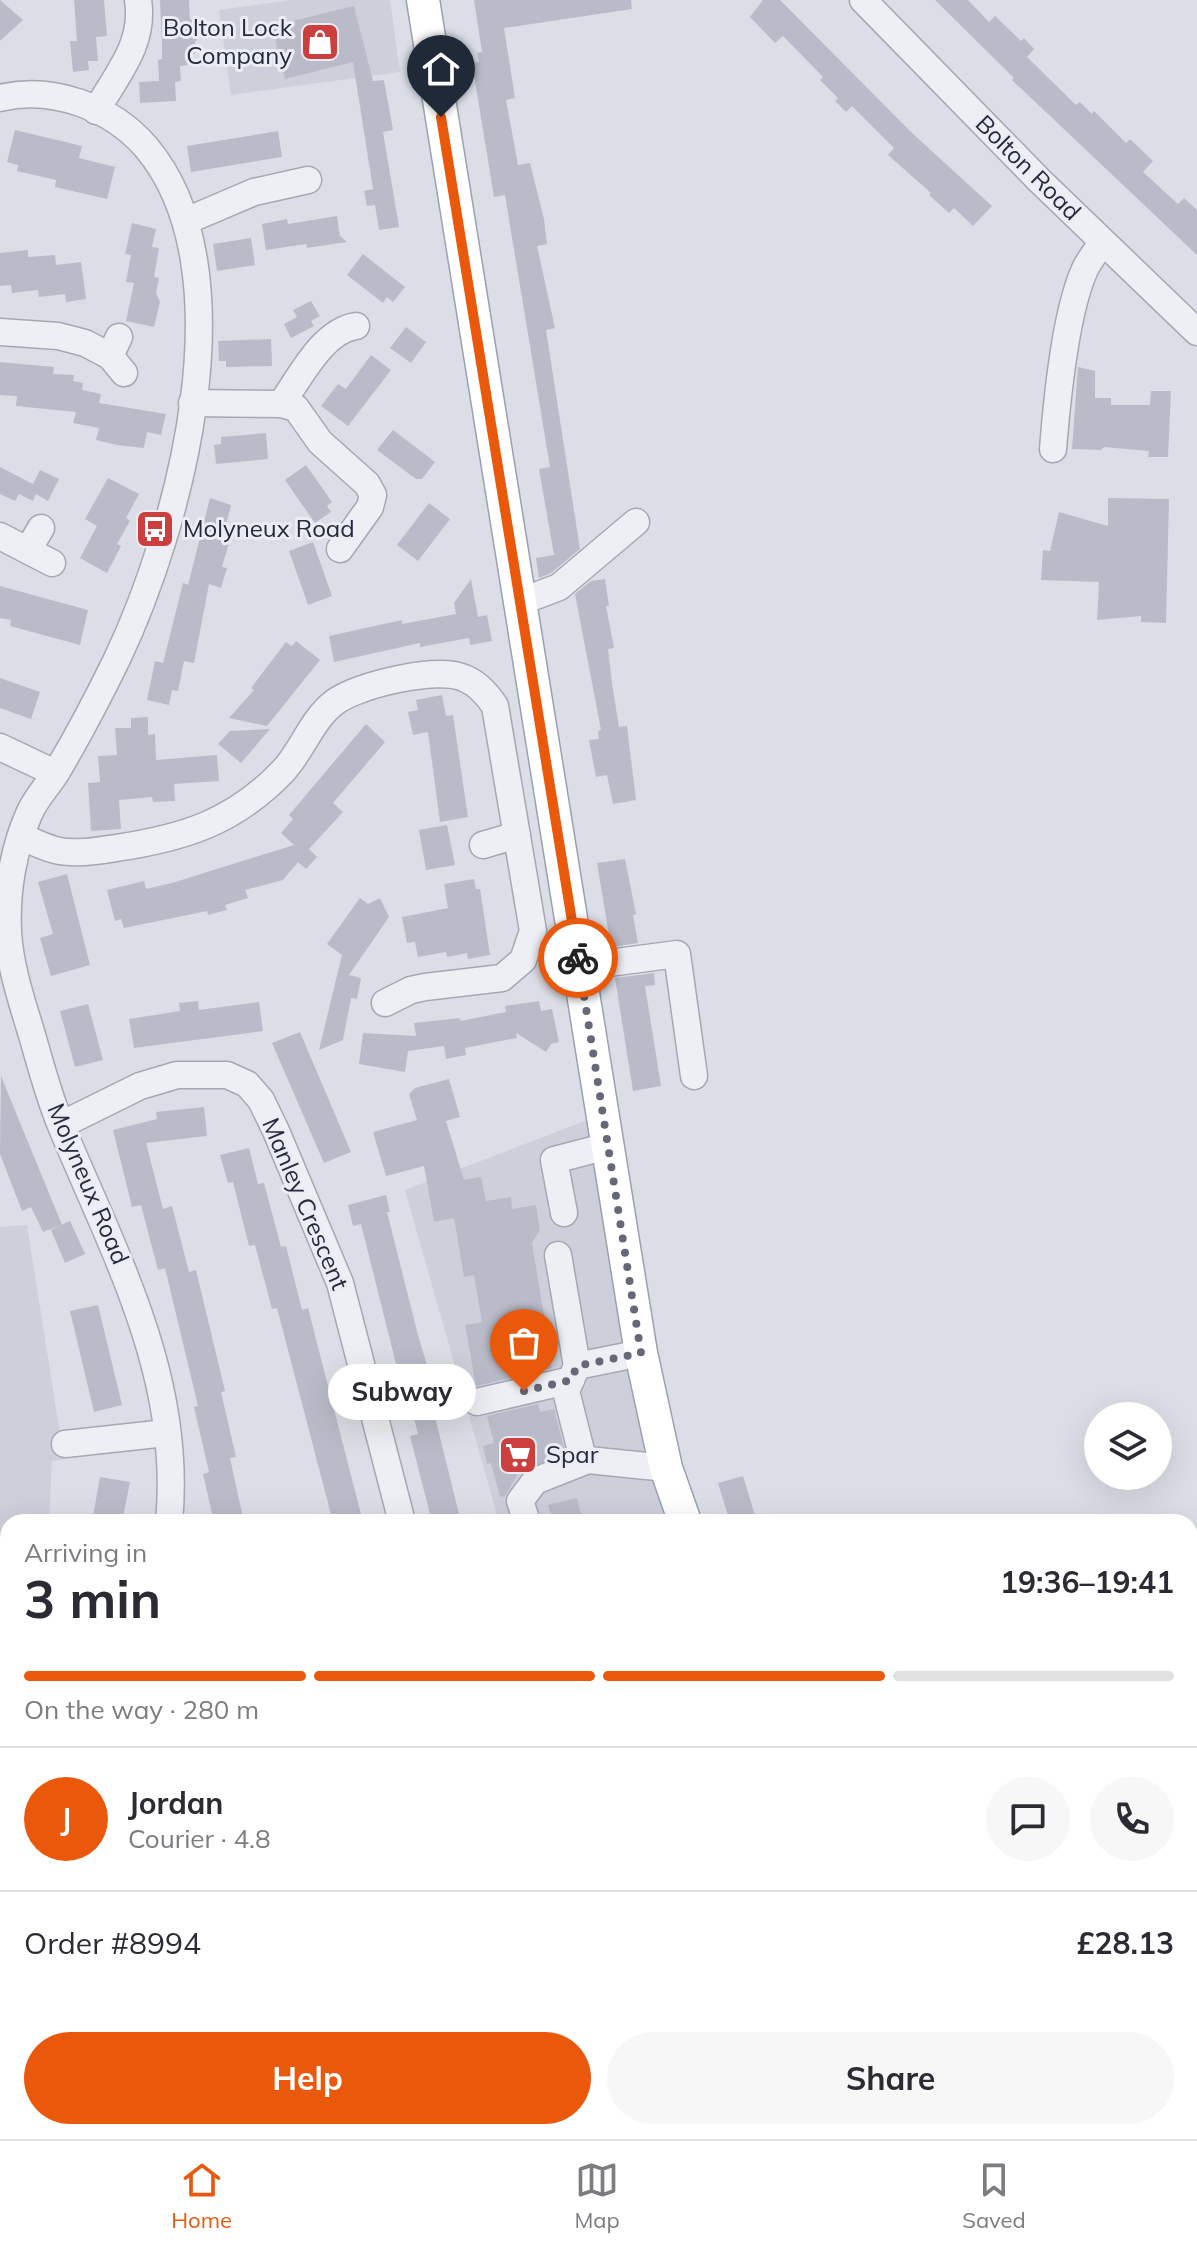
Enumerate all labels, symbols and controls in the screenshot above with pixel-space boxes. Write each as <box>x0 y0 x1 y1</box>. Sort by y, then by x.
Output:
place label: Bolton Lock Company <box>163 12 293 70</box>
shop icon: Bolton Lock Company <box>299 21 341 63</box>
pin <box>407 35 475 117</box>
icon: home <box>419 47 463 91</box>
street label: Bolton Road <box>970 108 1088 226</box>
bus stop icon: Molyneux Road <box>134 508 176 550</box>
place label: Molyneux Road <box>183 513 355 543</box>
courier <box>538 918 618 998</box>
icon: bike <box>556 936 600 980</box>
street label: Molyneux Road <box>42 1099 136 1268</box>
street label: Manley Crescent <box>256 1113 356 1294</box>
pin <box>490 1309 558 1391</box>
icon: bag <box>502 1321 546 1365</box>
callout: Subway <box>328 1363 476 1419</box>
text: Subway <box>352 1375 452 1408</box>
map controls <box>1084 1402 1172 1490</box>
button: layers <box>1084 1402 1172 1490</box>
supermarket icon: Spar <box>497 1434 539 1476</box>
place label: Spar <box>546 1439 599 1469</box>
text: Arriving in <box>24 1536 147 1569</box>
text: 19:36–19:41 <box>1000 1563 1174 1601</box>
text: 3 min <box>24 1566 161 1631</box>
text: On the way · 280 m <box>24 1693 259 1726</box>
button: chat <box>986 1777 1070 1861</box>
button: phone <box>1090 1777 1174 1861</box>
text: Jordan <box>128 1784 223 1822</box>
text: J <box>61 1800 71 1838</box>
text: Courier · 4.8 <box>128 1822 271 1855</box>
text: Order #8994 <box>24 1924 201 1962</box>
text: £28.13 <box>1077 1924 1174 1962</box>
button: Help <box>24 2032 591 2124</box>
button: Share <box>607 2032 1174 2124</box>
tab: Home <box>171 2158 232 2234</box>
tab: Map <box>574 2158 620 2234</box>
tab: Saved <box>962 2158 1026 2234</box>

